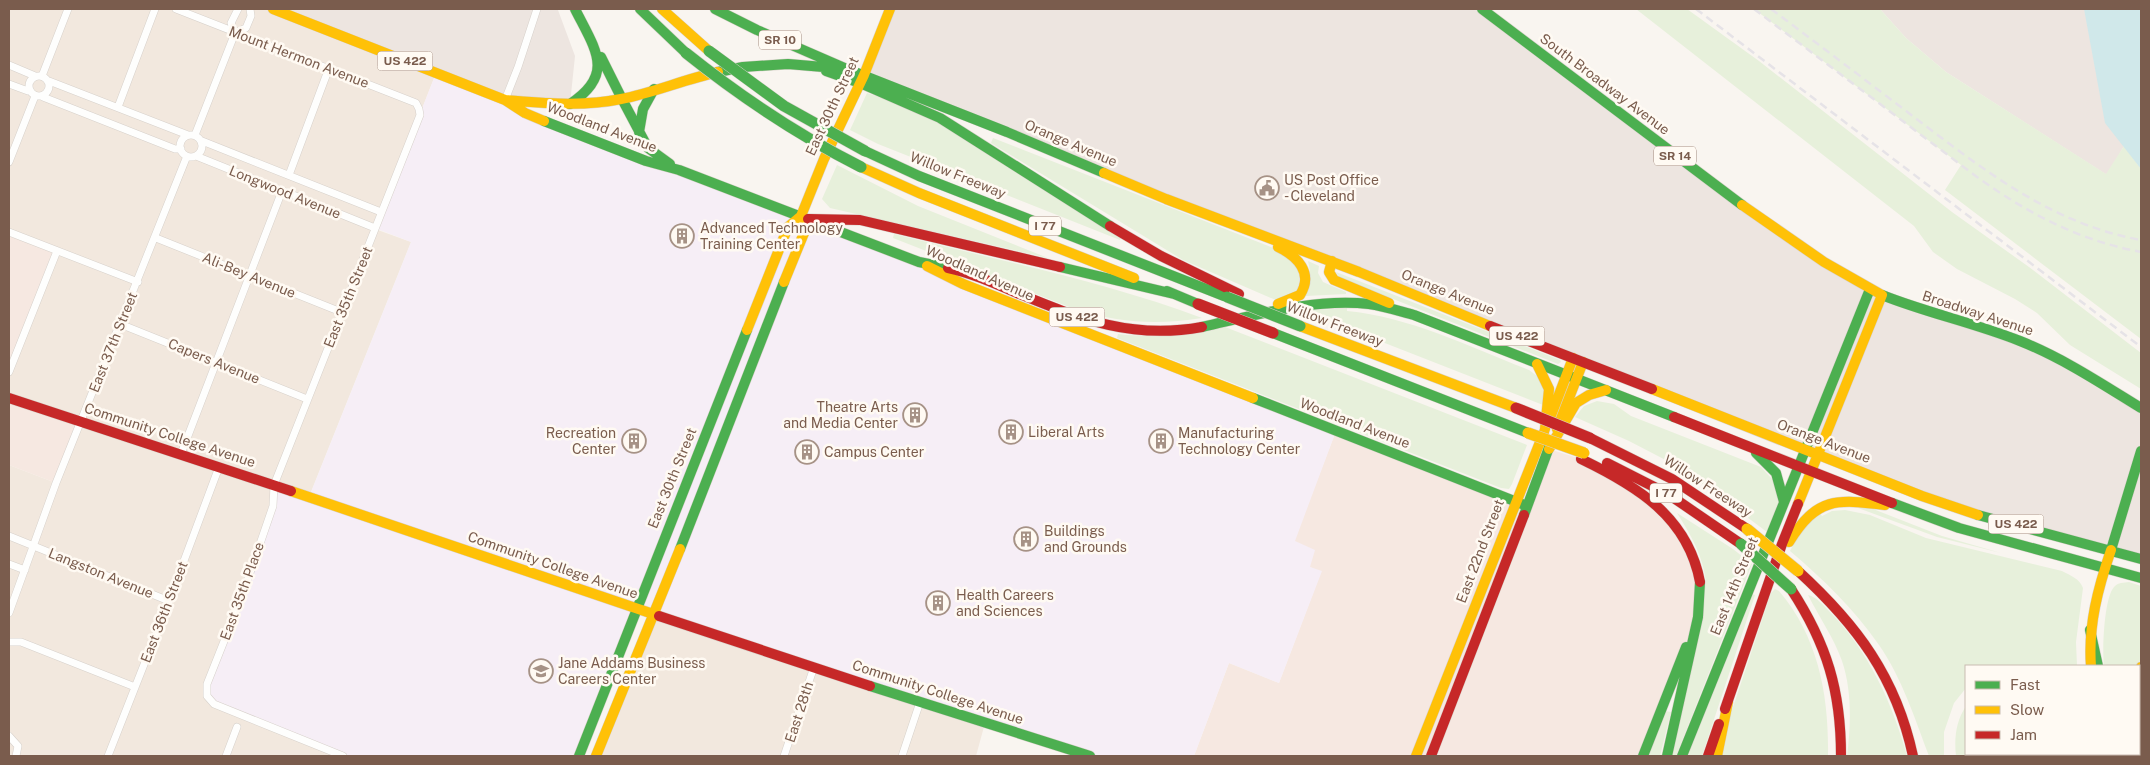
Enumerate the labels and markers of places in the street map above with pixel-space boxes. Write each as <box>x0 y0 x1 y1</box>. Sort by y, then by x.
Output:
place label: US Post Office - Cleveland <box>1284 172 1379 204</box>
public building icon: US Post Office - Cleveland <box>1254 175 1280 201</box>
place label: Advanced Technology Training Center <box>700 220 843 252</box>
building icon: Advanced Technology Training Center <box>669 223 695 249</box>
place label: Theatre Arts and Media Center <box>783 399 898 431</box>
building icon: Theatre Arts and Media Center <box>902 402 928 428</box>
building icon: Liberal Arts <box>998 419 1024 445</box>
place label: Liberal Arts <box>1028 424 1104 440</box>
place label: Recreation Center <box>546 425 616 457</box>
place label: Manufacturing Technology Center <box>1178 425 1300 457</box>
building icon: Recreation Center <box>621 428 647 454</box>
building icon: Manufacturing Technology Center <box>1148 428 1174 454</box>
building icon: Campus Center <box>794 439 820 465</box>
place label: Campus Center <box>824 444 924 460</box>
place label: Buildings and Grounds <box>1044 523 1127 555</box>
building icon: Buildings and Grounds <box>1013 526 1039 552</box>
place label: Health Careers and Sciences <box>956 587 1054 619</box>
building icon: Health Careers and Sciences <box>925 590 951 616</box>
place label: Jane Addams Business Careers Center <box>558 655 705 687</box>
school or university icon: Jane Addams Business Careers Center <box>528 658 554 684</box>

